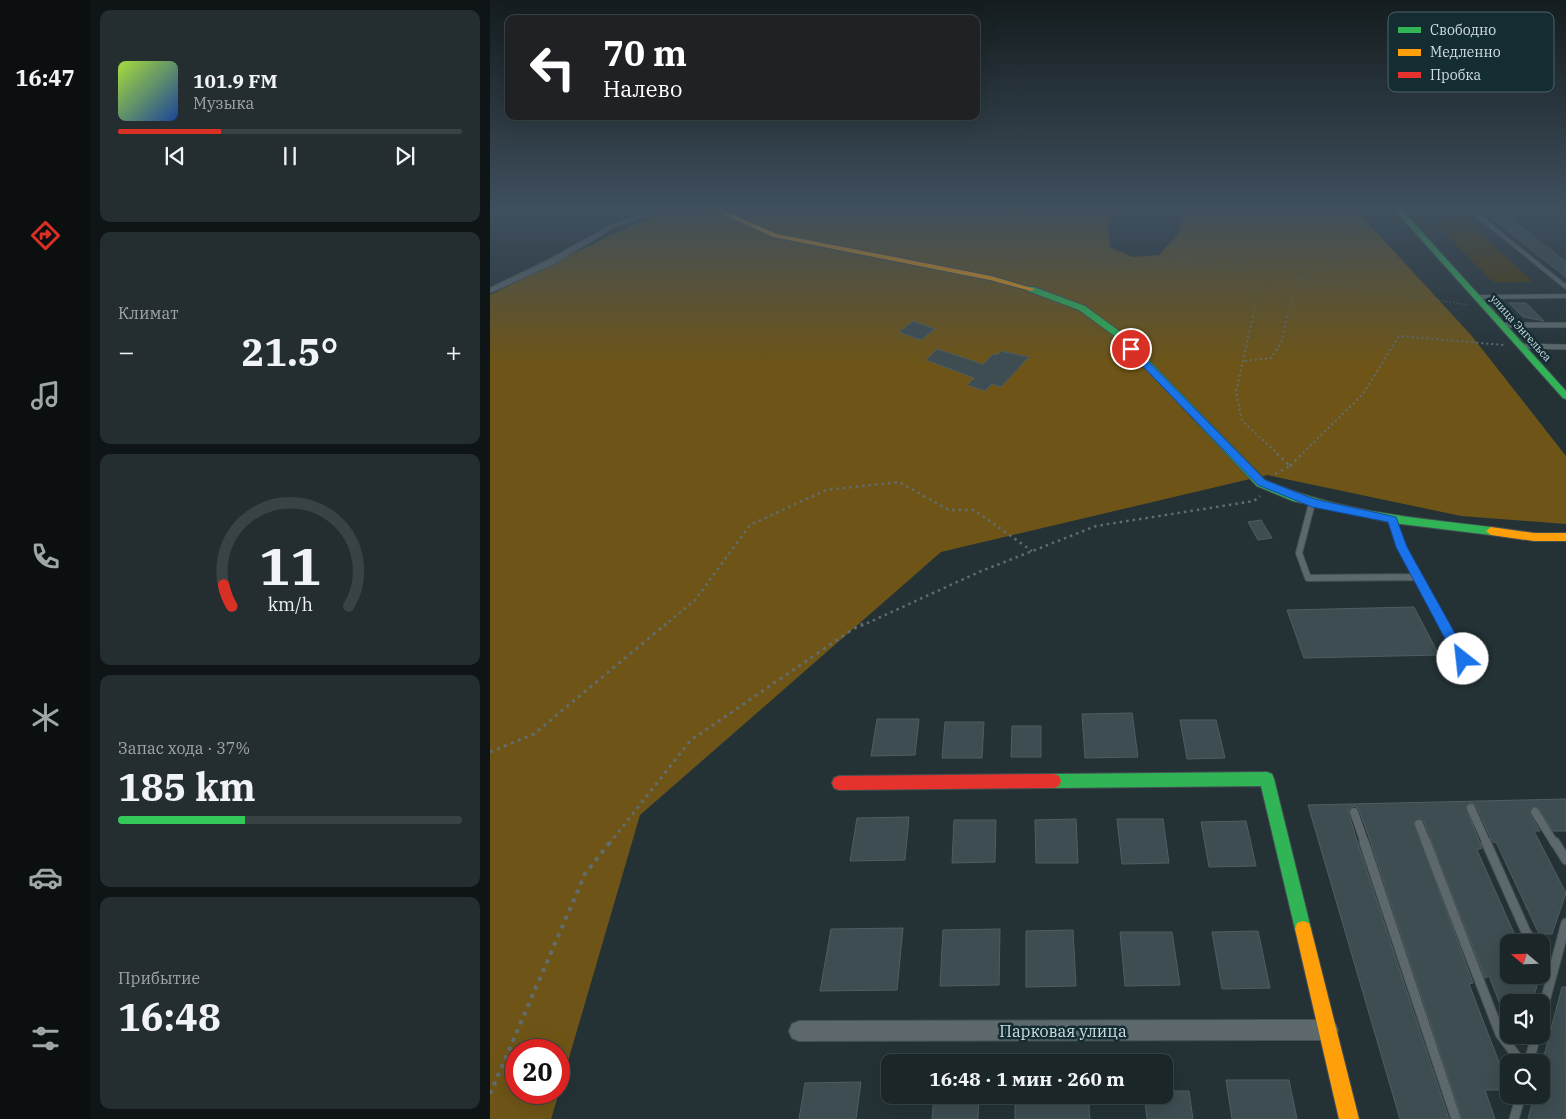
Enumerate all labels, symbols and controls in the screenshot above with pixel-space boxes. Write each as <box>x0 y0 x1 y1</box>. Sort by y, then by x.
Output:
legend <box>1388 12 1554 92</box>
text: Свободно <box>1430 21 1496 39</box>
text: 70 m <box>603 30 687 76</box>
icon: left <box>520 35 585 100</box>
text: Медленно <box>1430 43 1501 61</box>
text: 16:47 <box>15 63 75 92</box>
text: Пробка <box>1430 66 1481 84</box>
text: 101.9 FM <box>193 69 278 93</box>
text: Налево <box>603 74 682 103</box>
text: Музыка <box>193 93 254 113</box>
icon: previous <box>161 142 189 170</box>
icon: pause <box>276 142 304 170</box>
icon: next <box>391 142 419 170</box>
icon: directions <box>28 218 63 253</box>
street label: улица Энгельса <box>1487 292 1555 364</box>
text: Климат <box>118 303 178 323</box>
text: 21.5° <box>242 327 338 376</box>
pin <box>1110 328 1152 370</box>
text: − <box>118 333 135 370</box>
text: + <box>445 333 462 370</box>
icon: arrive <box>1117 335 1145 363</box>
icon: music <box>28 378 63 413</box>
text: 11 <box>259 532 321 599</box>
icon: phone <box>28 539 63 574</box>
text: km/h <box>267 593 313 616</box>
position arrow <box>1436 632 1488 684</box>
icon: climate <box>28 700 63 735</box>
text: Запас хода · 37% <box>118 738 250 758</box>
text: 185 km <box>118 762 256 811</box>
icon: car <box>28 860 63 895</box>
north arrow <box>1500 934 1550 984</box>
map controls <box>1500 934 1550 1104</box>
text: Прибытие <box>118 968 200 988</box>
text: 16:48 <box>118 992 221 1041</box>
button: sound <box>1500 994 1550 1044</box>
icon: filters <box>28 1021 63 1056</box>
street label: Парковая улица <box>999 1021 1127 1041</box>
speed limit sign: 20 <box>505 1039 570 1104</box>
button: search <box>1500 1054 1550 1104</box>
text: 16:48 · 1 мин · 260 m <box>929 1067 1125 1091</box>

